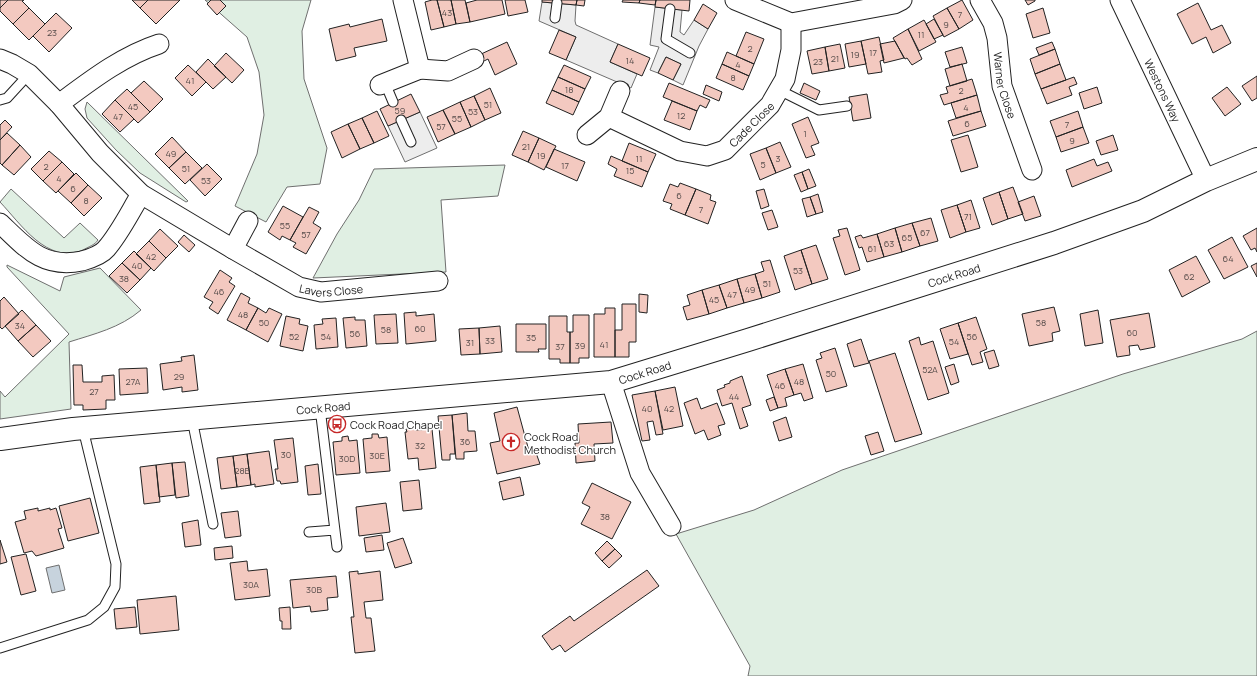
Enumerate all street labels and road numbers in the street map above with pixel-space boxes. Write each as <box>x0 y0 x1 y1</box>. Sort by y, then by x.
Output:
street label: Warner Close <box>991 51 1021 121</box>
street label: Westons Way <box>1142 56 1185 125</box>
street label: Cade Close <box>725 98 777 150</box>
street label: Cock Road <box>926 259 982 290</box>
street label: Lavers Close <box>298 280 364 300</box>
street label: Cock Road <box>617 357 673 387</box>
street label: Cock Road <box>296 397 351 417</box>

